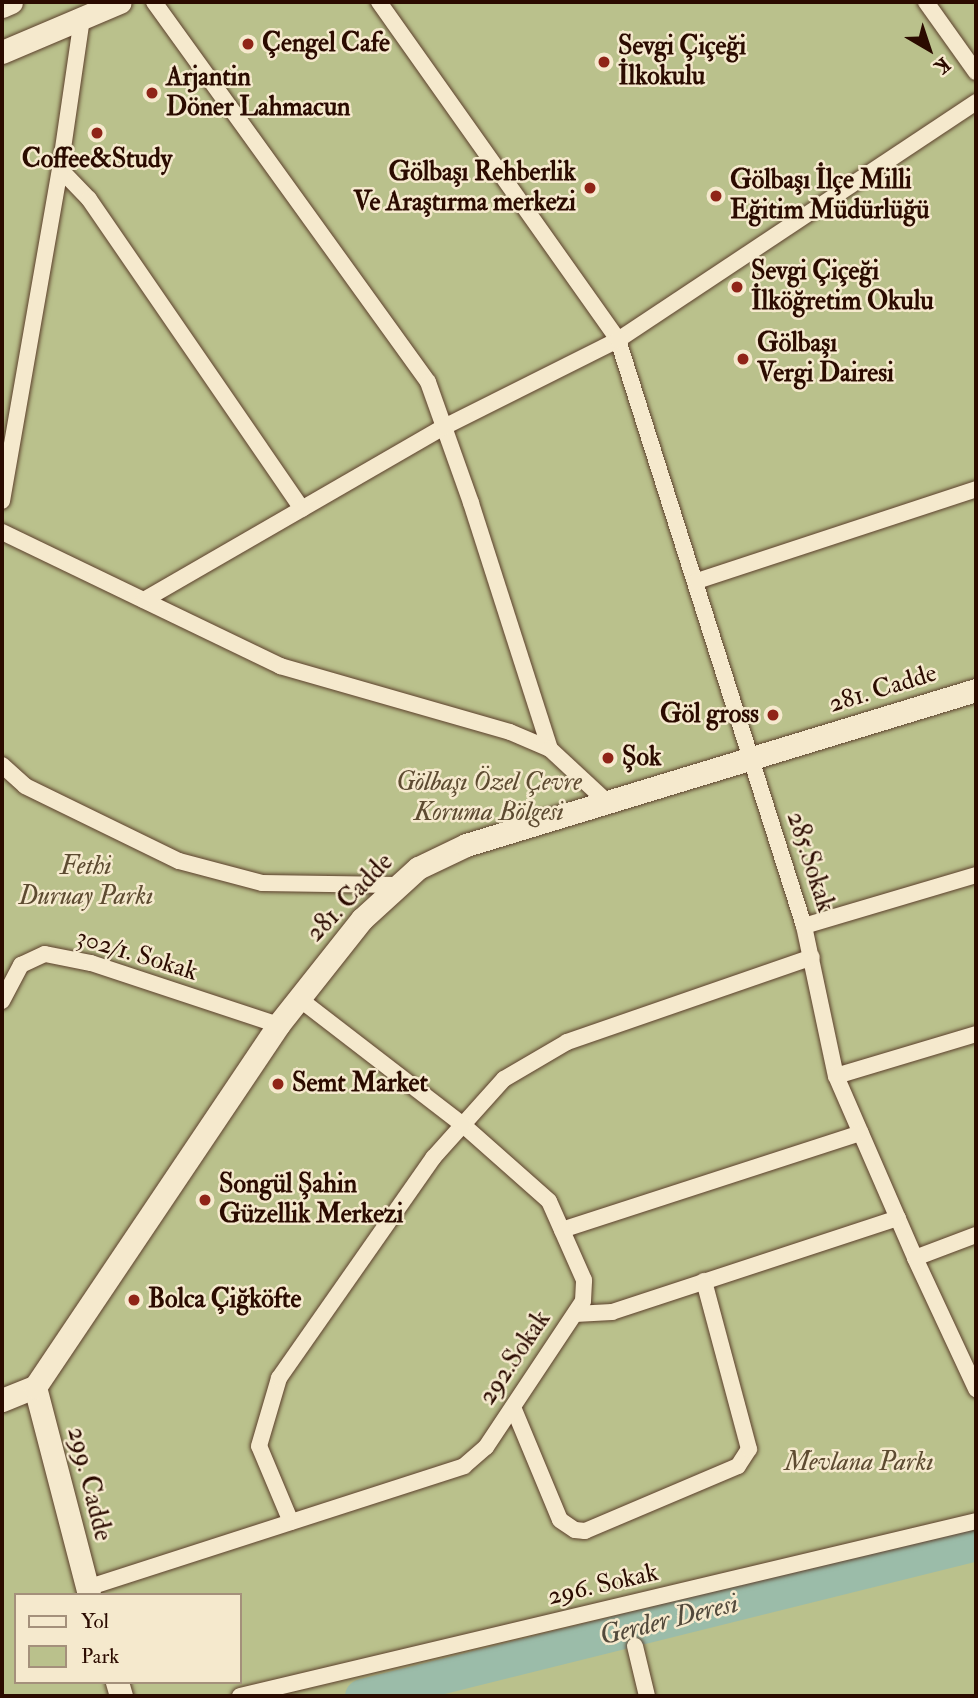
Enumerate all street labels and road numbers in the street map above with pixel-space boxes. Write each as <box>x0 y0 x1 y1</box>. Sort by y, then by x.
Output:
street label: 281. Cadde <box>825 658 941 720</box>
street label: 285.Sokak <box>779 808 841 916</box>
street label: 281. Cadde <box>300 847 400 949</box>
street label: 302/1. Sokak <box>73 922 201 988</box>
street label: 292.Sokak <box>472 1305 558 1411</box>
street label: 299. Cadde <box>60 1424 118 1544</box>
street label: 296. Sokak <box>545 1557 661 1613</box>

